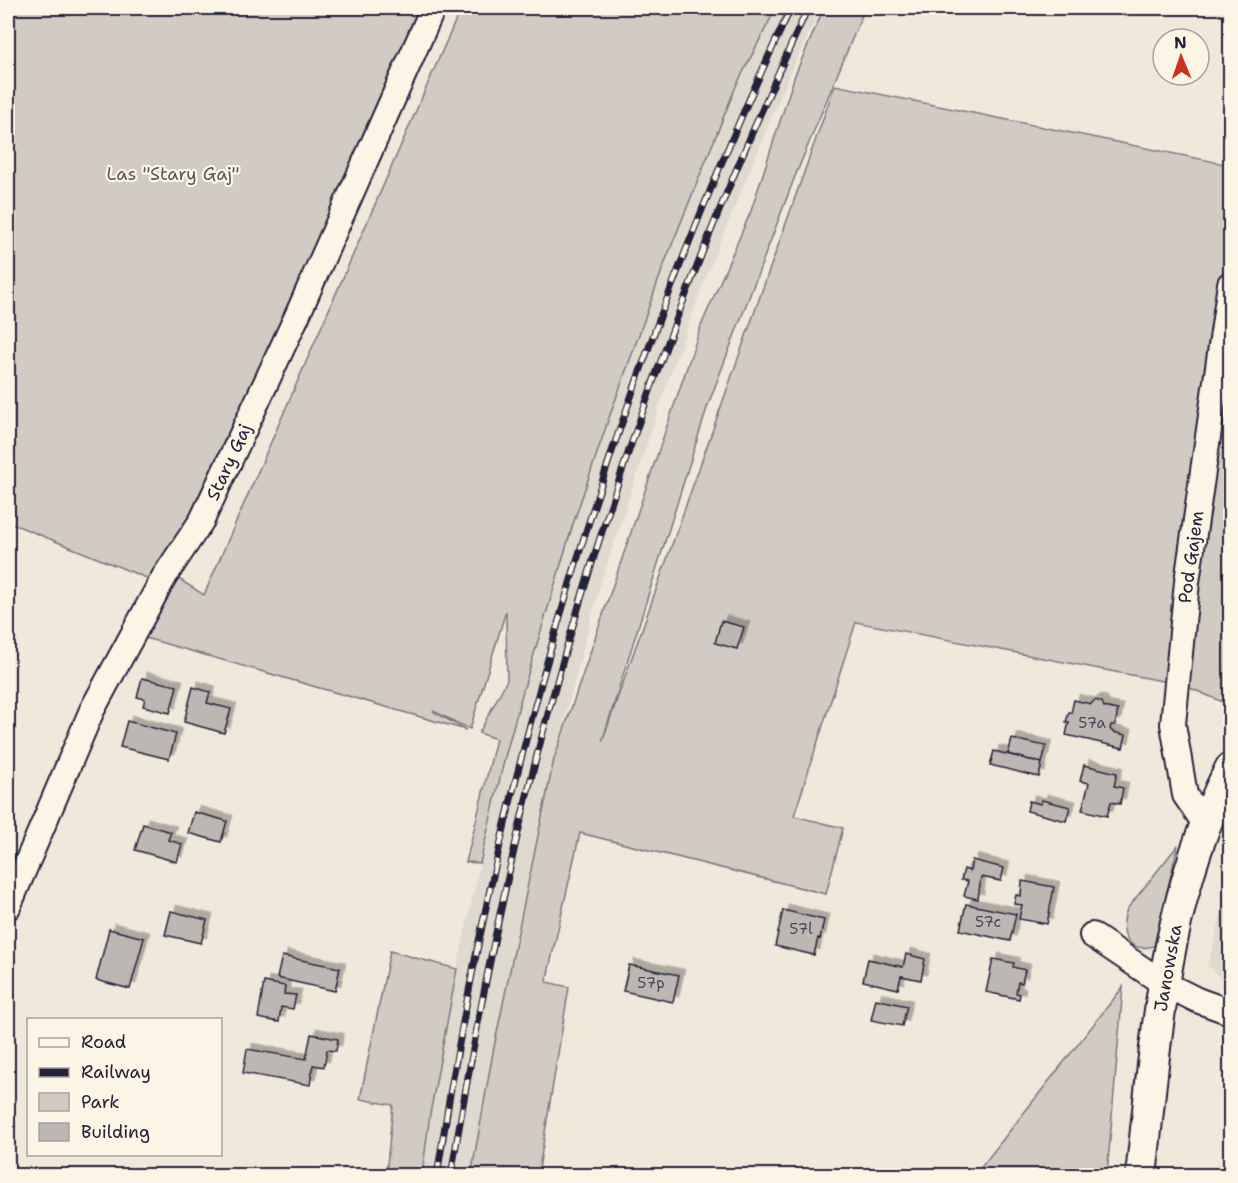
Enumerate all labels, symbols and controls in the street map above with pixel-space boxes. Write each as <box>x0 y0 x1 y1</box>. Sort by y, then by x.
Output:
north arrow <box>1151 27 1211 87</box>
text: N <box>1174 32 1187 53</box>
park label: Las "Stary Gaj" <box>107 162 239 186</box>
street label: Stary Gaj <box>201 420 257 504</box>
street label: Pod Gajem <box>1173 509 1209 605</box>
house number: 57a <box>1078 713 1106 733</box>
house number: 57c <box>975 912 1001 932</box>
house number: 57l <box>789 919 813 939</box>
street label: Janowska <box>1148 922 1188 1014</box>
house number: 57p <box>637 973 665 993</box>
legend <box>27 1018 222 1156</box>
text: Road <box>81 1030 126 1054</box>
text: Railway <box>81 1060 151 1084</box>
text: Park <box>81 1090 120 1114</box>
text: Building <box>81 1120 150 1144</box>

